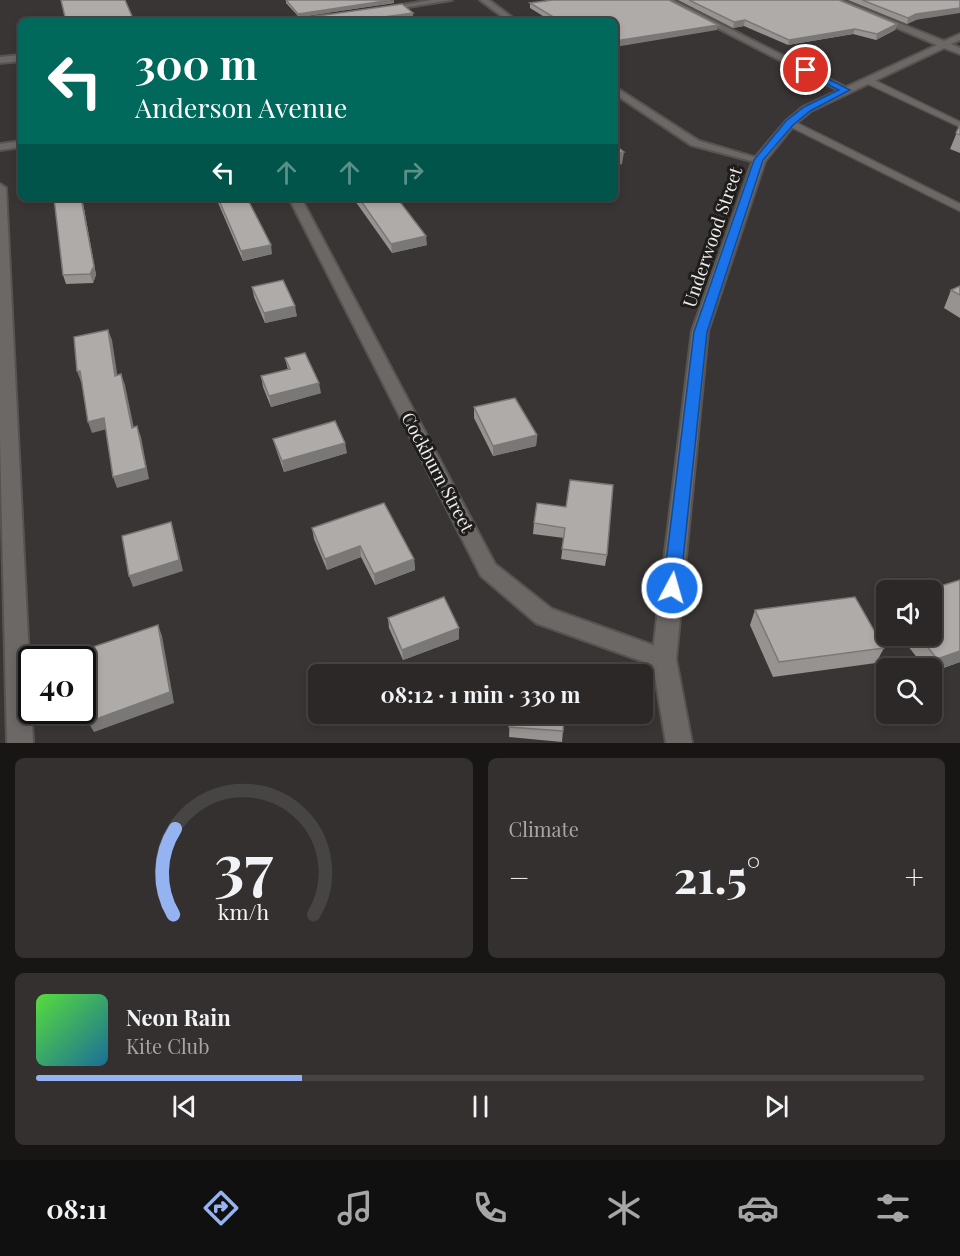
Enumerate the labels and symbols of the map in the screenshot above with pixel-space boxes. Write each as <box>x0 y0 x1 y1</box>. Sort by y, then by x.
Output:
pin <box>780 44 831 95</box>
street label: Underwood Street <box>677 163 747 310</box>
street label: Cockburn Street <box>396 408 480 537</box>
position arrow <box>640 556 704 620</box>
speed limit sign: 40 <box>18 646 96 724</box>

